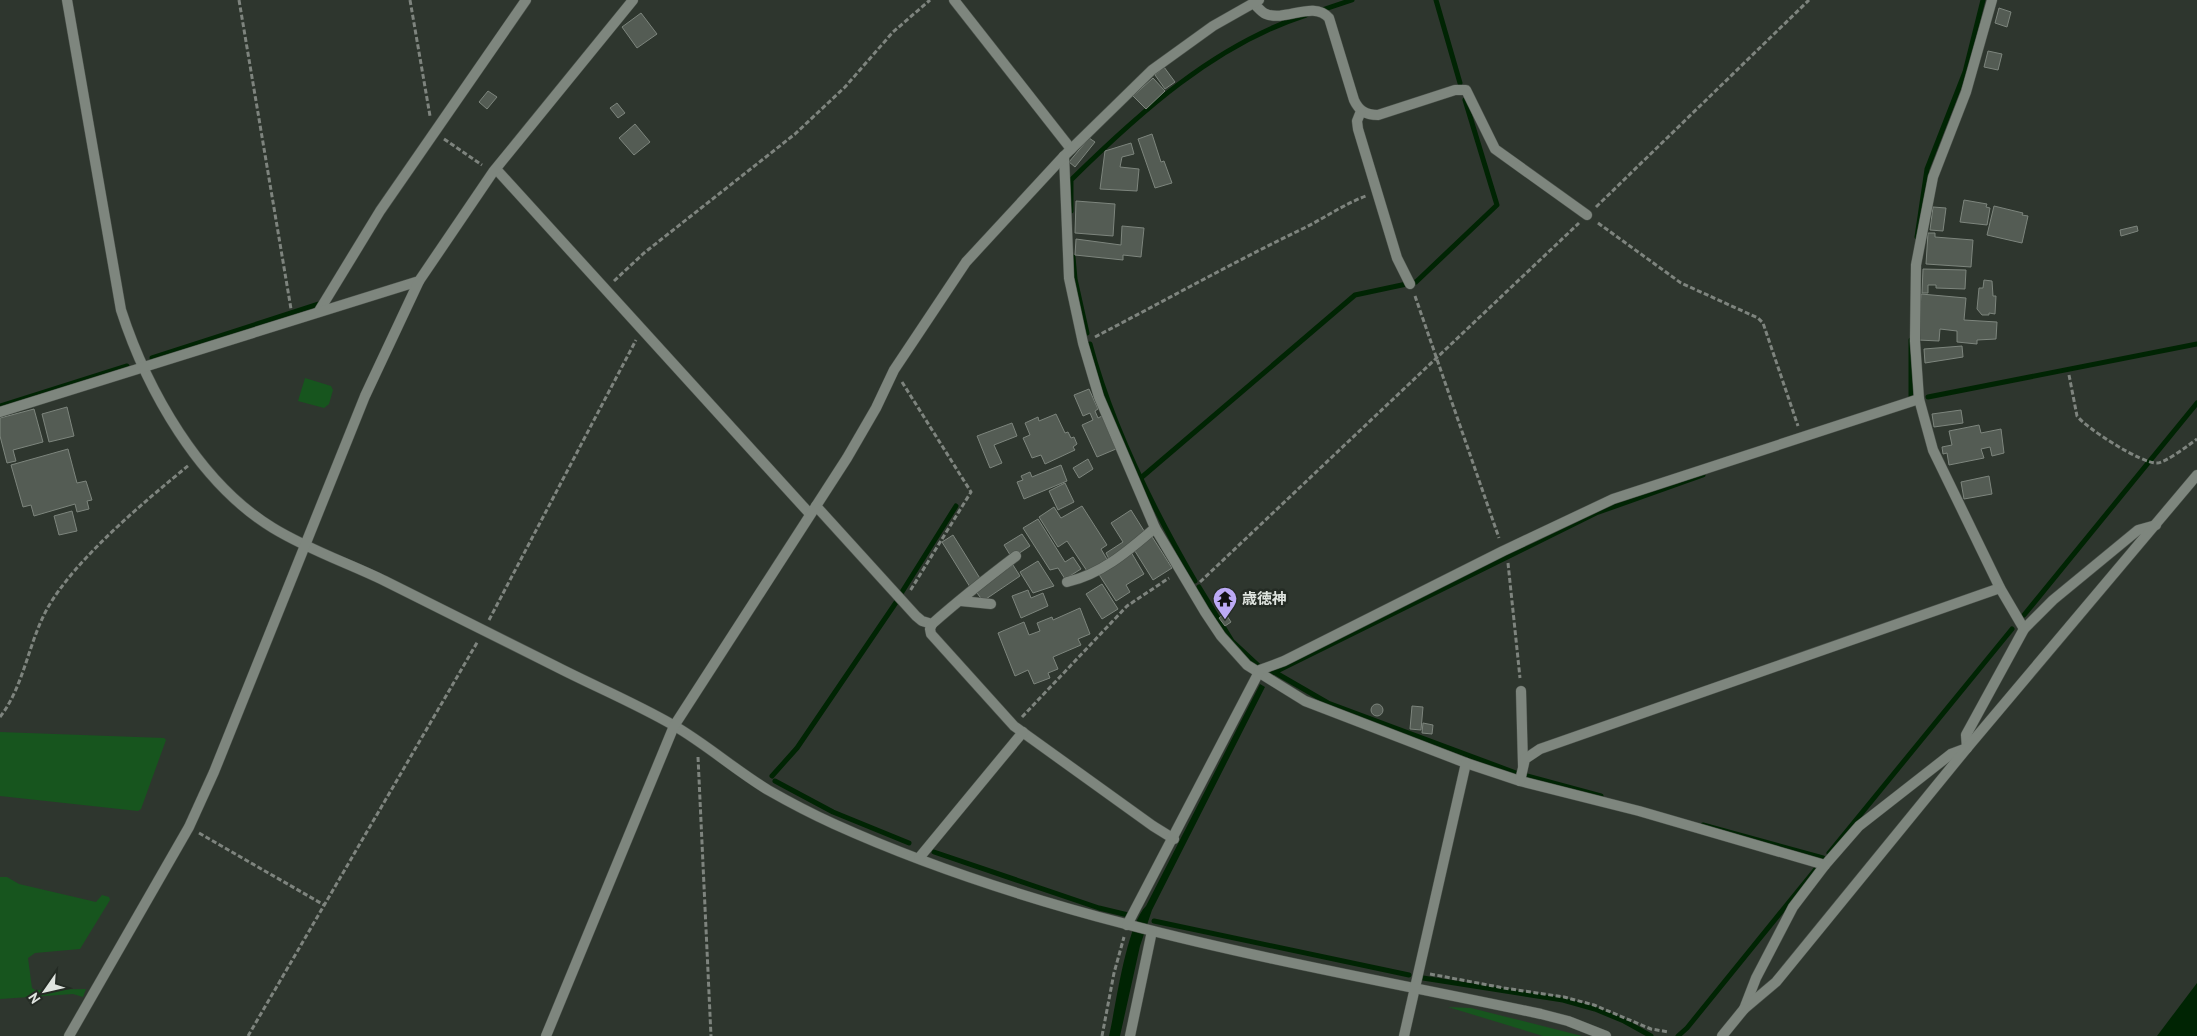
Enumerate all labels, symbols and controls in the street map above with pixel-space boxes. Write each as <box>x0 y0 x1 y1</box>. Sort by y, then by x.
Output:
temple icon: 歳徳神 <box>1212 586 1238 620</box>
place label: 歳徳神 <box>1242 589 1287 608</box>
north arrow <box>20 966 70 1016</box>
text: N <box>24 989 44 1007</box>

